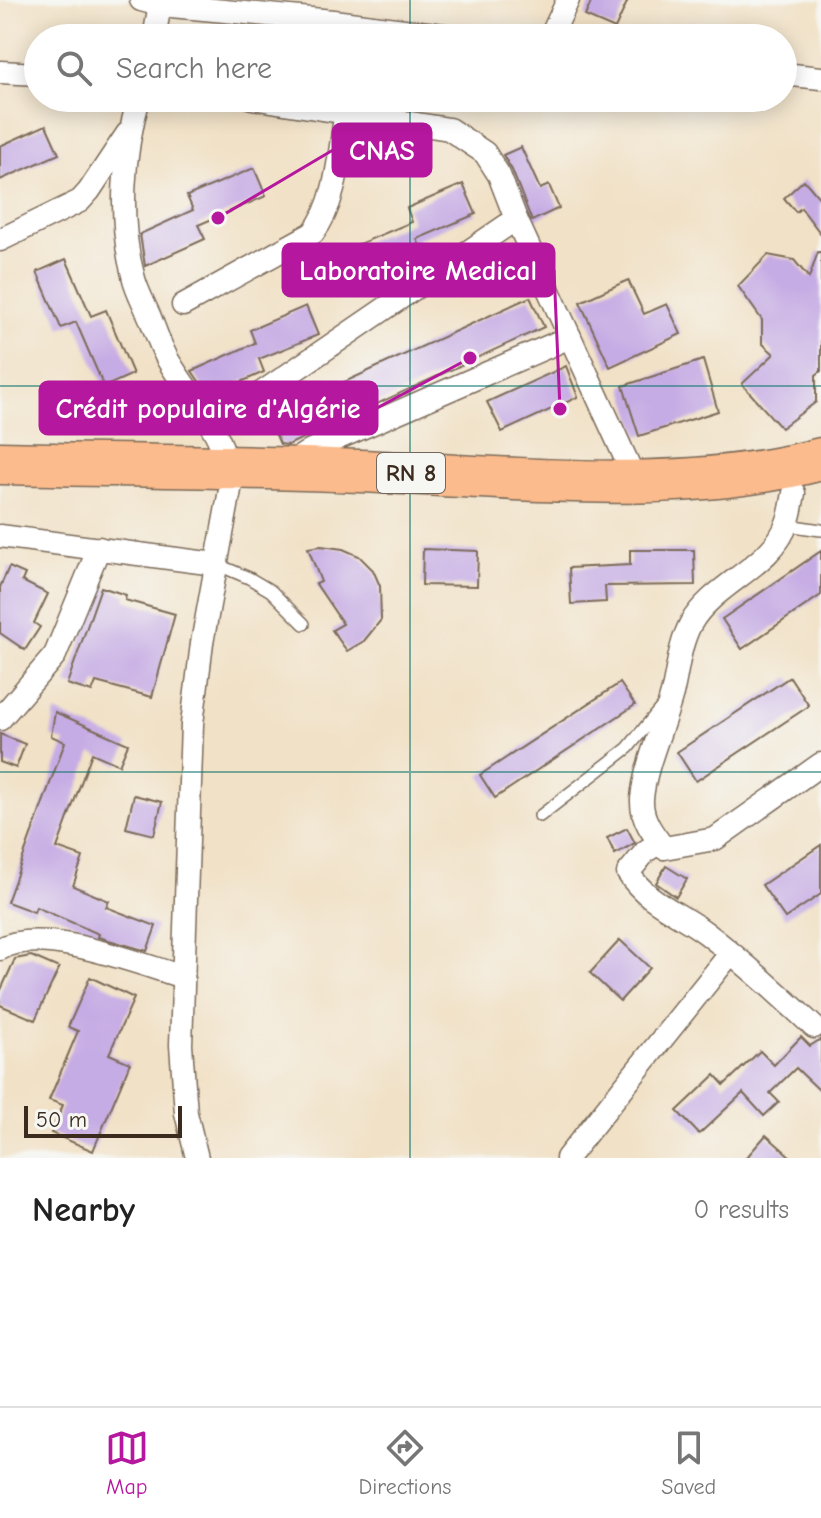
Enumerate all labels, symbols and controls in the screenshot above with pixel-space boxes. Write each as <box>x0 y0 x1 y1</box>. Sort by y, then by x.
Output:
search box <box>24 24 797 112</box>
icon: search <box>52 46 96 90</box>
text: Search here <box>116 51 272 86</box>
callout: CNAS <box>333 124 431 176</box>
text: CNAS <box>349 135 415 167</box>
callout: Laboratoire Medical <box>283 244 554 296</box>
text: Laboratoire Medical <box>299 255 537 287</box>
callout: Crédit populaire d'Algérie <box>40 382 377 434</box>
text: Crédit populaire d'Algérie <box>56 393 361 425</box>
road number: RN 8 <box>377 453 445 493</box>
scale bar <box>24 1102 182 1138</box>
text: 50 m <box>36 1107 87 1133</box>
text: Nearby <box>32 1190 135 1230</box>
text: 0 results <box>694 1195 789 1225</box>
tab: Map <box>105 1426 149 1500</box>
tab: Directions <box>359 1426 452 1500</box>
tab: Saved <box>661 1426 716 1500</box>

